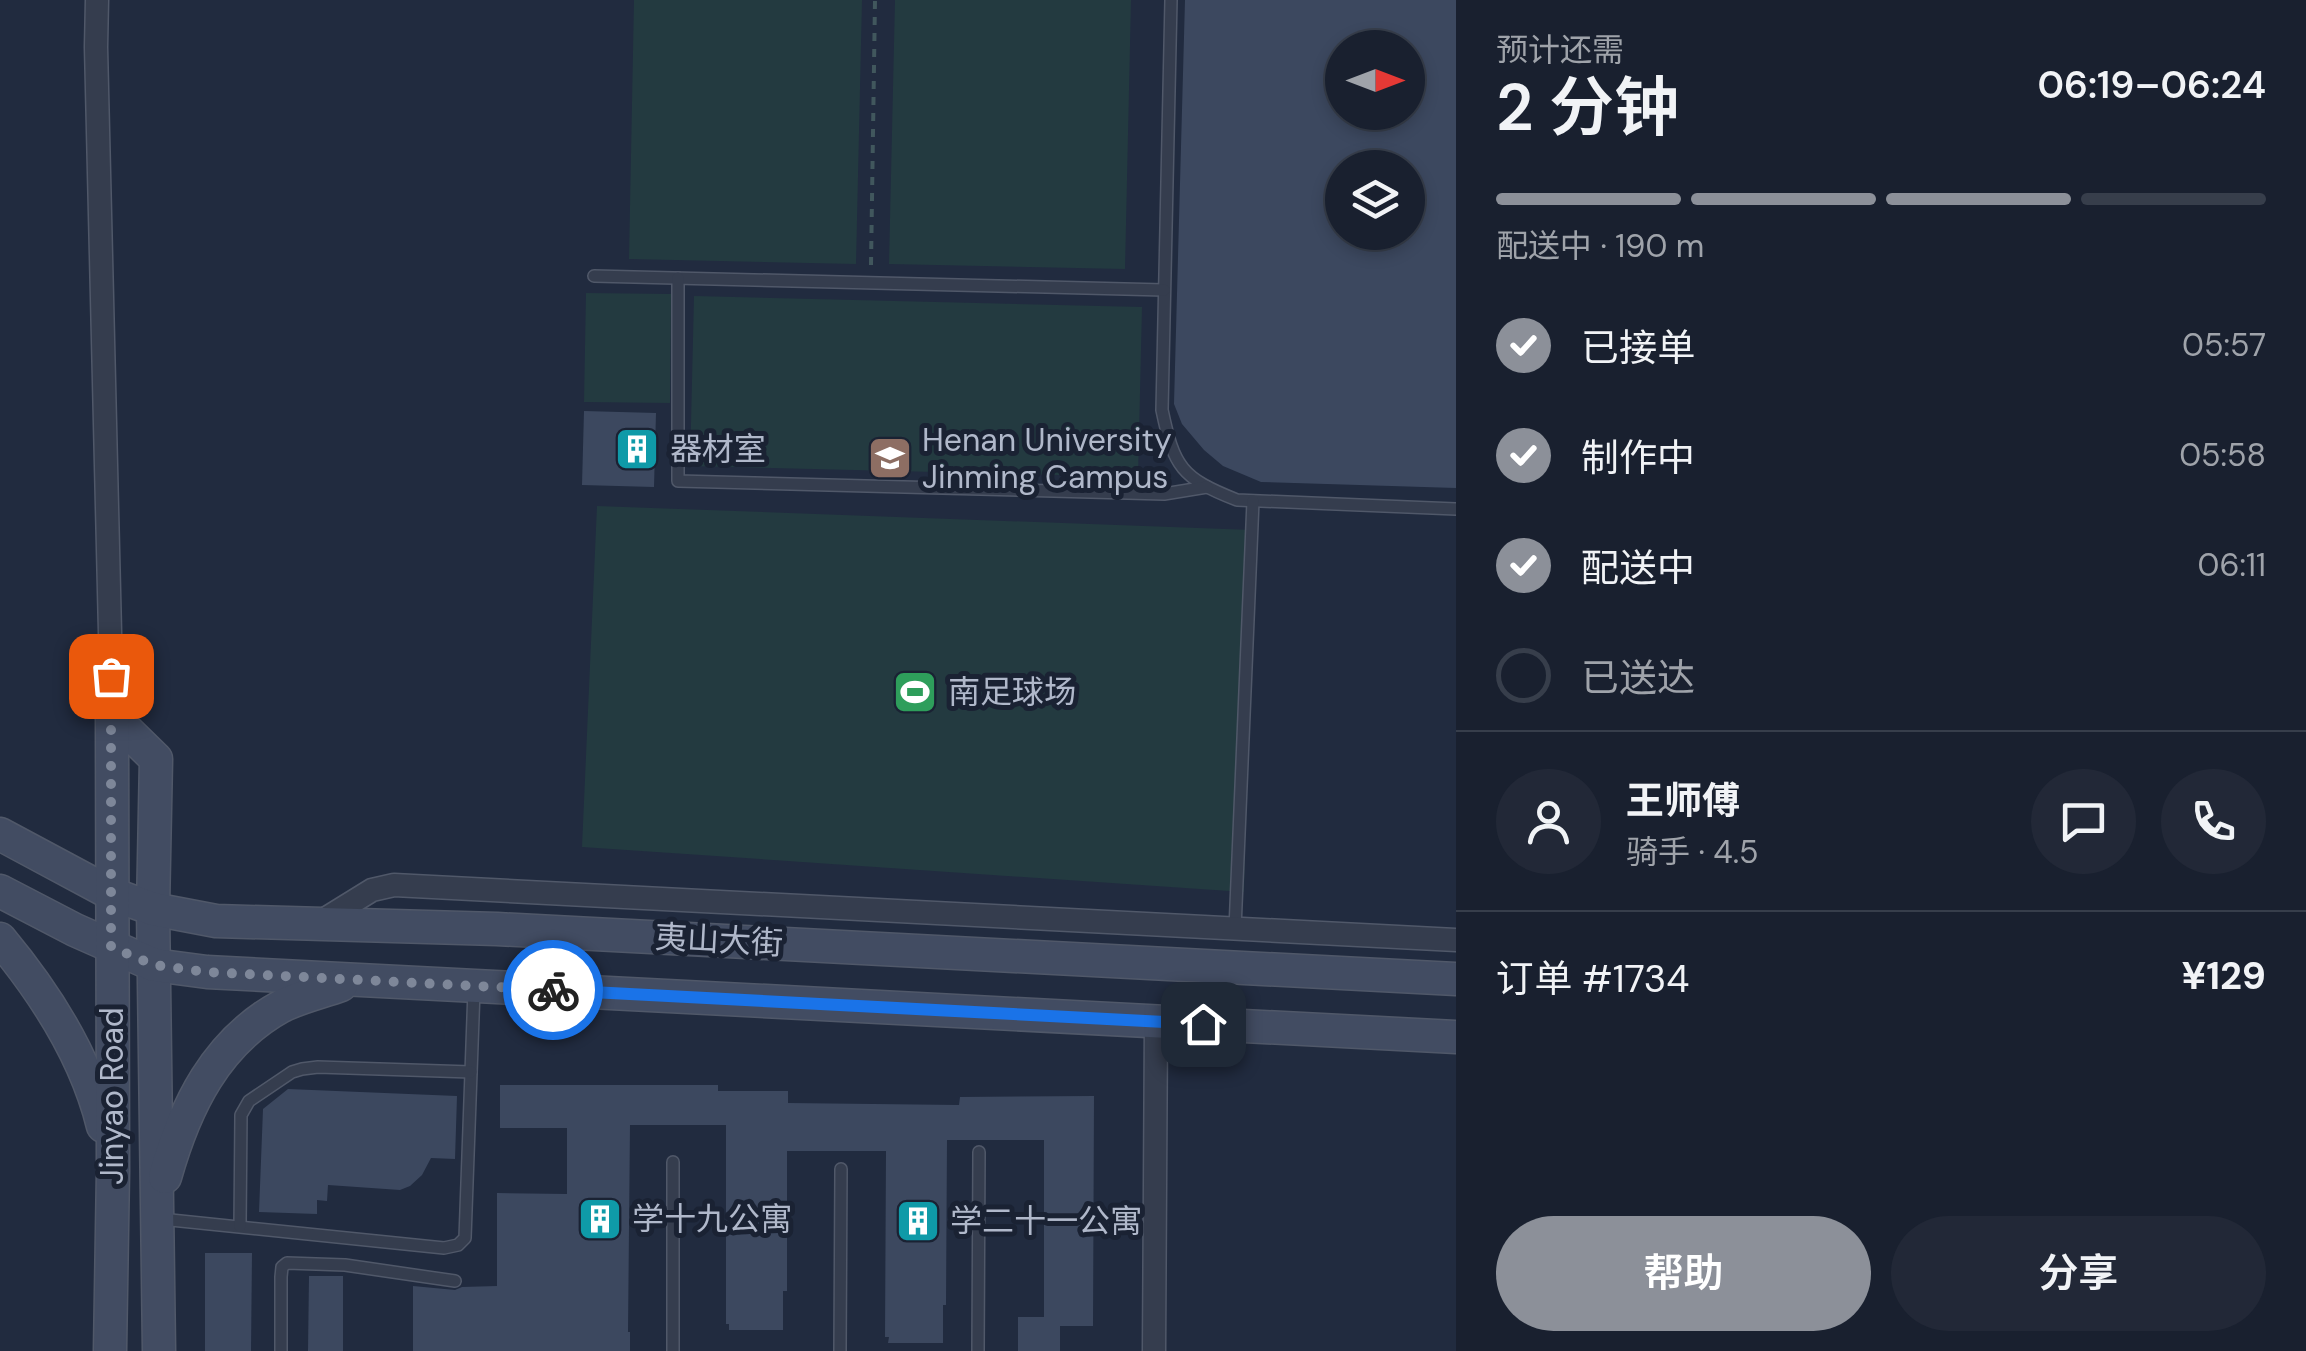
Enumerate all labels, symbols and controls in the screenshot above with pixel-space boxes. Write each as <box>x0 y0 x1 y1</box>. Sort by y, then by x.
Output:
text: 预计还需 <box>1496 29 1624 71</box>
north arrow <box>1325 30 1425 130</box>
map controls <box>1325 30 1425 250</box>
text: 06:19–06:24 <box>2037 60 2266 110</box>
text: 2 分钟 <box>1496 66 1679 150</box>
button: layers <box>1325 150 1425 250</box>
text: 配送中 · 190 m <box>1496 225 1704 267</box>
icon: check <box>1496 318 1551 373</box>
text: 已接单 <box>1581 323 1695 373</box>
text: 05:57 <box>2182 324 2266 366</box>
place label: Henan University Jinming Campus <box>922 419 1172 498</box>
building icon: 器材室 <box>614 426 660 472</box>
place label: 器材室 <box>670 428 766 470</box>
icon: check <box>1496 428 1551 483</box>
text: 制作中 <box>1581 433 1695 483</box>
text: 05:58 <box>2179 434 2266 476</box>
school or university icon: Henan University Jinming Campus <box>867 435 913 481</box>
icon: check <box>1496 538 1551 593</box>
text: 配送中 <box>1581 543 1695 593</box>
text: 06:11 <box>2198 544 2266 586</box>
pin <box>69 634 154 719</box>
icon: bag <box>84 649 139 704</box>
text: 已送达 <box>1581 653 1695 703</box>
sports icon: 南足球场 <box>892 669 938 715</box>
place label: 南足球场 <box>948 671 1076 713</box>
button: person <box>1496 769 1601 874</box>
button: chat <box>2031 769 2136 874</box>
button: phone <box>2161 769 2266 874</box>
text: 王师傅 <box>1626 776 1740 826</box>
text: 骑手 · 4.5 <box>1626 831 1759 873</box>
street label: 夷山大街 <box>654 916 784 964</box>
courier <box>503 940 603 1040</box>
text: ¥129 <box>2182 951 2266 1001</box>
text: 订单 #1734 <box>1496 954 1689 1004</box>
icon: bike <box>526 963 581 1018</box>
pin <box>1161 982 1246 1067</box>
icon: home <box>1176 997 1231 1052</box>
street label: Jinyao Road <box>91 1007 133 1185</box>
building icon: 学十九公寓 <box>577 1196 623 1242</box>
place label: 学十九公寓 <box>632 1198 792 1240</box>
building icon: 学二十一公寓 <box>895 1198 941 1244</box>
place label: 学二十一公寓 <box>950 1200 1142 1242</box>
button: 帮助 <box>1496 1216 1871 1331</box>
button: 分享 <box>1891 1216 2266 1331</box>

